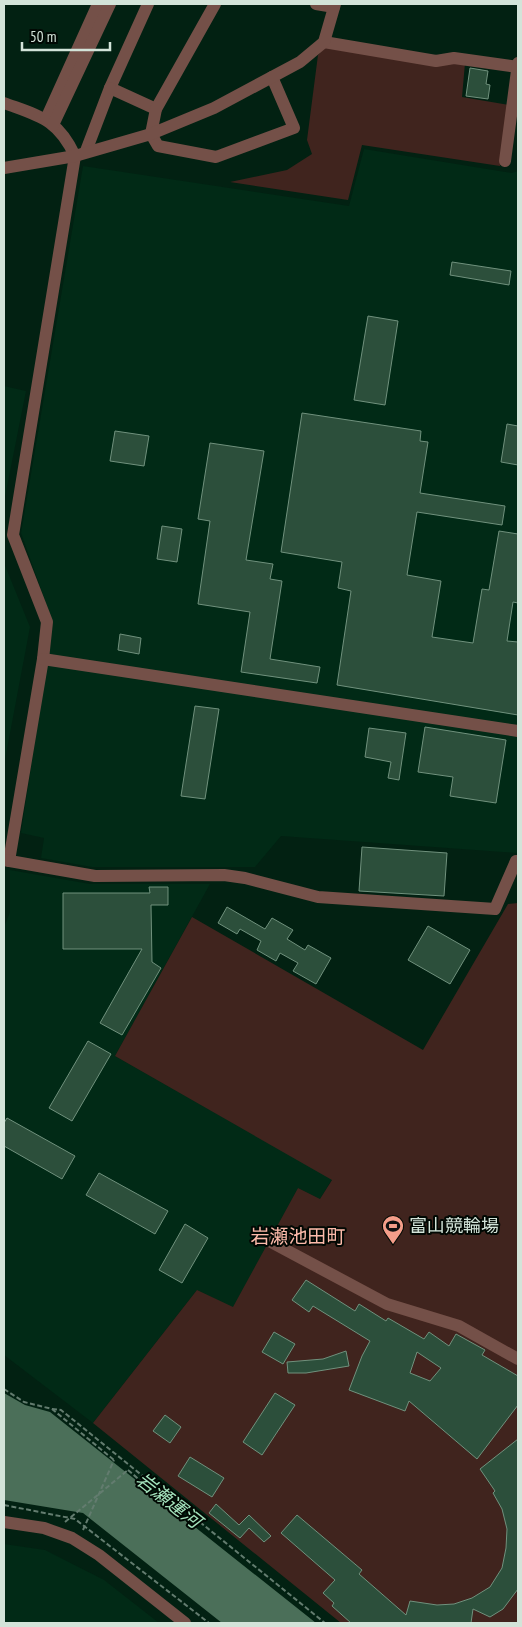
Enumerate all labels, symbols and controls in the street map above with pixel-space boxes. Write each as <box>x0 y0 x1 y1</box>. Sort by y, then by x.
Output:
scale bar <box>22 20 110 52</box>
text: 50 m <box>30 27 56 46</box>
sports icon: 富山競輪場 <box>381 1214 405 1245</box>
place label: 富山競輪場 <box>409 1214 499 1237</box>
district label: 岩瀬池田町 <box>250 1224 346 1248</box>
water label: 岩瀬運河 <box>132 1467 209 1535</box>

